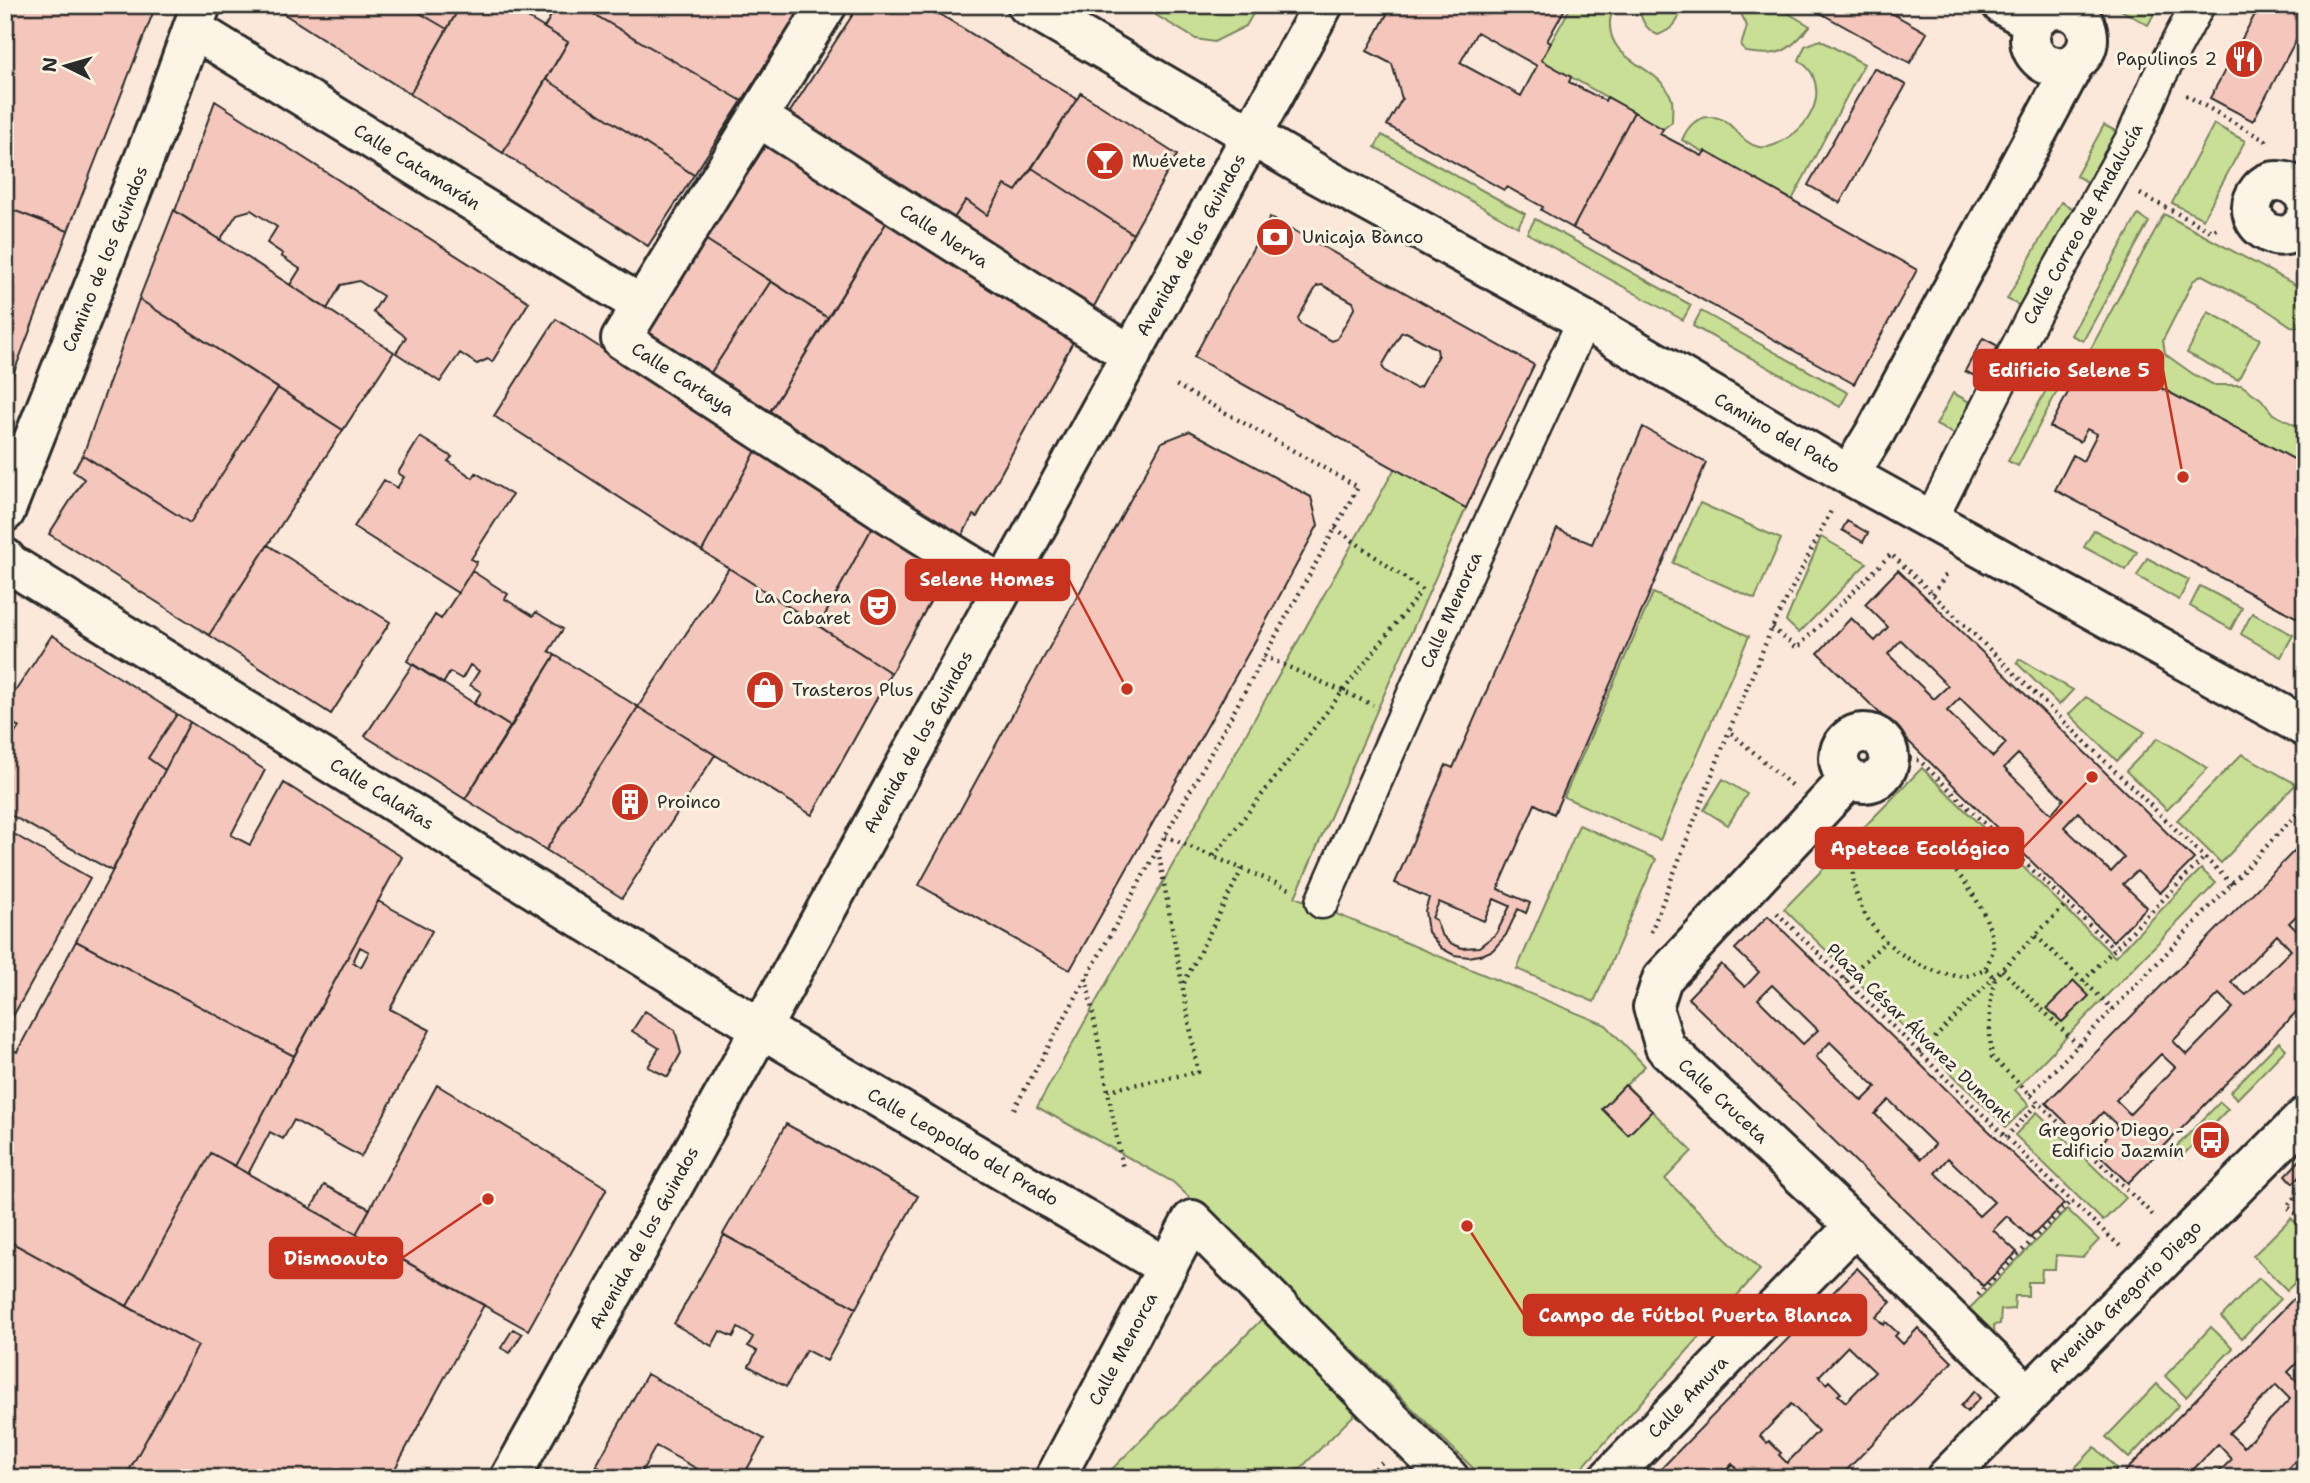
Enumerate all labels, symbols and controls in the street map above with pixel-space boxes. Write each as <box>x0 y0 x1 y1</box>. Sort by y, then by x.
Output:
north arrow <box>32 32 102 102</box>
restaurant icon: Papulinos 2 <box>2223 38 2265 80</box>
place label: Papulinos 2 <box>2116 47 2217 71</box>
text: N <box>36 56 63 73</box>
street label: Calle Catamarán <box>349 118 485 216</box>
street label: Calle Correo de Andalucía <box>2018 119 2148 329</box>
bar icon: Muévete <box>1084 140 1126 182</box>
street label: Avenida de los Guindos <box>1131 149 1251 341</box>
place label: Muévete <box>1132 149 1206 173</box>
street label: Camino de los Guindos <box>57 162 153 356</box>
street label: Calle Nerva <box>895 198 993 274</box>
bank icon: Unicaja Banco <box>1254 216 1296 258</box>
place label: Unicaja Banco <box>1302 225 1423 249</box>
street label: Calle Cartaya <box>627 337 739 421</box>
callout: Edificio Selene 5 <box>1974 350 2163 390</box>
text: Edificio Selene 5 <box>1988 358 2150 383</box>
street label: Camino del Pato <box>1710 387 1844 479</box>
street label: Calle Menorca <box>1415 548 1487 672</box>
callout: Selene Homes <box>906 560 1069 600</box>
text: Selene Homes <box>919 567 1055 592</box>
place label: La Cochera Cabaret <box>754 585 851 630</box>
theatre icon: La Cochera Cabaret <box>857 586 899 628</box>
street label: Avenida de los Guindos <box>858 646 978 838</box>
shop icon: Trasteros Plus <box>744 669 786 711</box>
place label: Trasteros Plus <box>792 678 914 702</box>
street label: Calle Calañas <box>325 752 439 836</box>
building icon: Proinco <box>609 781 651 823</box>
place label: Proinco <box>657 790 721 814</box>
callout: Apetece Ecológico <box>1816 828 2023 868</box>
text: Apetece Ecológico <box>1830 836 2010 861</box>
street label: Plaza César Álvarez Dumont <box>1821 938 2017 1128</box>
street label: Calle Cruceta <box>1673 1053 1773 1149</box>
street label: Calle Leopoldo del Prado <box>863 1082 1063 1212</box>
place label: Gregorio Diego - Edificio Jazmín <box>2038 1118 2184 1163</box>
bus stop icon: Gregorio Diego - Edificio Jazmín <box>2190 1119 2232 1161</box>
street label: Avenida de los Guindos <box>584 1142 704 1334</box>
street label: Avenida Gregorio Diego <box>2043 1215 2207 1379</box>
callout: Dismoauto <box>270 1238 402 1278</box>
text: Dismoauto <box>284 1246 388 1271</box>
street label: Calle Menorca <box>1083 1288 1163 1410</box>
callout: Campo de Fútbol Puerta Blanca <box>1524 1295 1866 1335</box>
text: Campo de Fútbol Puerta Blanca <box>1538 1303 1852 1328</box>
street label: Calle Amura <box>1643 1351 1733 1443</box>

